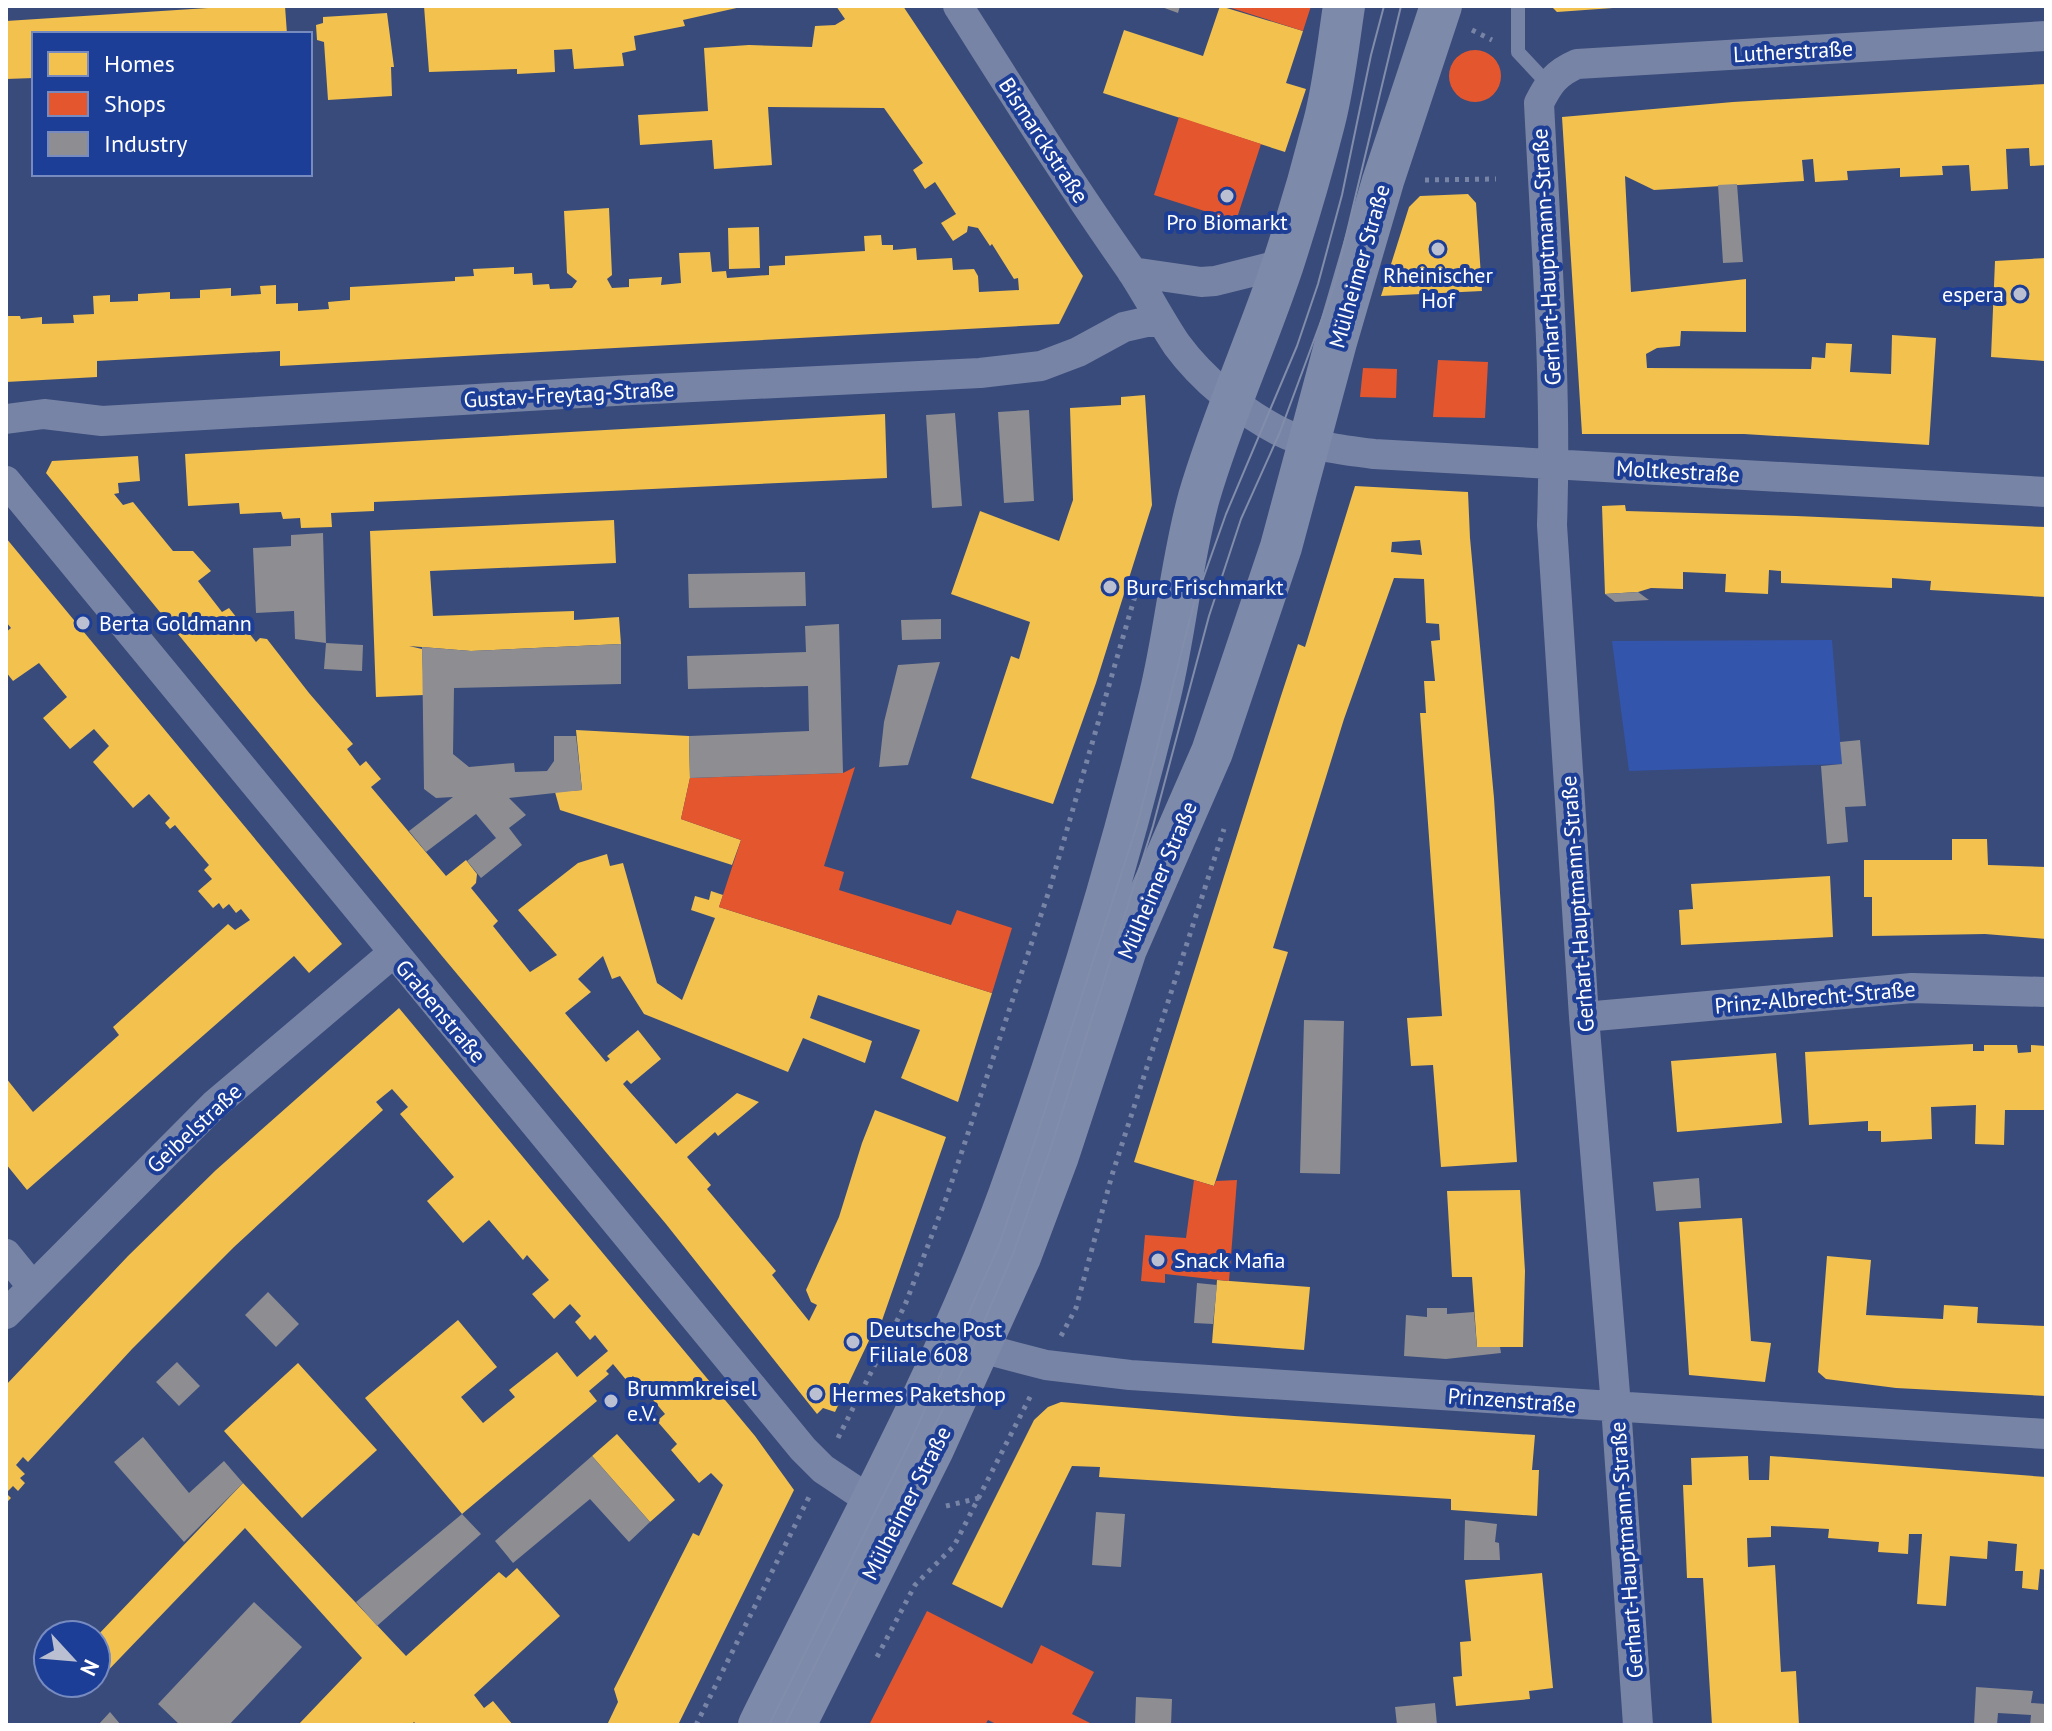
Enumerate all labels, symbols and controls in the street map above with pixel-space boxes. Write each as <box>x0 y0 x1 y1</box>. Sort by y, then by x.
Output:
legend <box>32 32 312 176</box>
street label: Lutherstraße <box>1732 34 1854 68</box>
text: Homes <box>104 48 175 79</box>
street label: Bismarckstraße <box>993 72 1095 208</box>
text: Shops <box>104 88 166 119</box>
text: Industry <box>104 128 188 159</box>
street label: Gerhart-Hauptmann-Straße <box>1525 128 1567 386</box>
street label: Mülheimer Straße <box>1322 181 1396 351</box>
marker: Pro Biomarkt <box>1218 187 1236 205</box>
place label: Pro Biomarkt <box>1166 208 1288 236</box>
marker: Rheinischer Hof <box>1429 240 1447 258</box>
place label: Rheinischer Hof <box>1383 261 1494 314</box>
place label: espera <box>1942 280 2004 308</box>
marker: espera <box>2011 285 2029 303</box>
street label: Gustav-Freytag-Straße <box>463 374 675 414</box>
street label: Moltkestraße <box>1615 454 1741 488</box>
place label: Burc Frischmarkt <box>1126 573 1284 601</box>
marker: Burc Frischmarkt <box>1101 578 1119 596</box>
place label: Berta Goldmann <box>99 609 252 637</box>
marker: Berta Goldmann <box>74 614 92 632</box>
street label: Gerhart-Hauptmann-Straße <box>1554 775 1600 1033</box>
street label: Mülheimer Straße <box>1111 797 1203 963</box>
street label: Grabenstraße <box>390 954 492 1068</box>
street label: Prinz-Albrecht-Straße <box>1713 974 1917 1020</box>
street label: Geibelstraße <box>141 1077 247 1179</box>
place label: Snack Mafia <box>1174 1246 1285 1274</box>
marker: Snack Mafia <box>1149 1251 1167 1269</box>
place label: Deutsche Post Filiale 608 <box>869 1315 1003 1368</box>
marker: Deutsche Post Filiale 608 <box>844 1333 862 1351</box>
place label: Brummkreisel e.V. <box>627 1374 757 1427</box>
place label: Hermes Paketshop <box>832 1380 1006 1408</box>
street label: Prinzenstraße <box>1447 1382 1577 1418</box>
marker: Hermes Paketshop <box>807 1385 825 1403</box>
marker: Brummkreisel e.V. <box>602 1392 620 1410</box>
street label: Mülheimer Straße <box>855 1421 957 1585</box>
street label: Gerhart-Hauptmann-Straße <box>1603 1421 1649 1679</box>
north arrow <box>32 1619 112 1699</box>
text: N <box>74 1655 106 1680</box>

